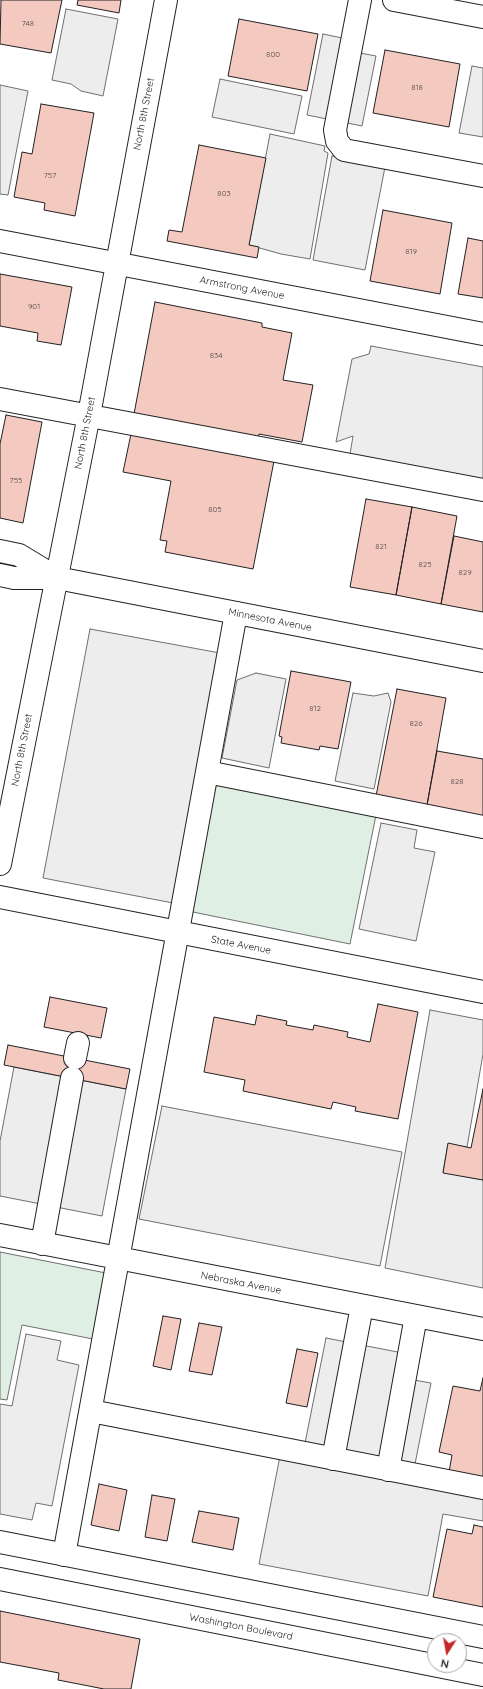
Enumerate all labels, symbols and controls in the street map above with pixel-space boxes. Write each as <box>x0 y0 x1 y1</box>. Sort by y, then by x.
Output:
house number: 748 <box>22 19 34 29</box>
house number: 800 <box>266 50 280 60</box>
street label: North 8th Street <box>131 77 157 151</box>
house number: 818 <box>411 83 423 93</box>
house number: 757 <box>44 171 56 181</box>
house number: 803 <box>217 189 231 199</box>
house number: 819 <box>405 247 417 257</box>
street label: Armstrong Avenue <box>199 274 285 302</box>
house number: 901 <box>28 302 40 312</box>
house number: 834 <box>210 351 222 361</box>
street label: North 8th Street <box>72 396 98 470</box>
house number: 755 <box>10 476 22 486</box>
house number: 805 <box>208 505 222 515</box>
house number: 821 <box>375 542 387 552</box>
house number: 825 <box>418 560 432 570</box>
house number: 829 <box>458 568 472 578</box>
street label: Minnesota Avenue <box>227 606 313 634</box>
house number: 812 <box>309 704 321 714</box>
street label: North 8th Street <box>9 713 35 787</box>
house number: 826 <box>409 719 423 729</box>
house number: 828 <box>450 777 464 787</box>
street label: State Avenue <box>210 933 272 957</box>
street label: Nebraska Avenue <box>200 1269 282 1297</box>
street label: Washington Boulevard <box>188 1611 294 1643</box>
north arrow <box>427 1633 467 1673</box>
text: N <box>440 1656 450 1671</box>

